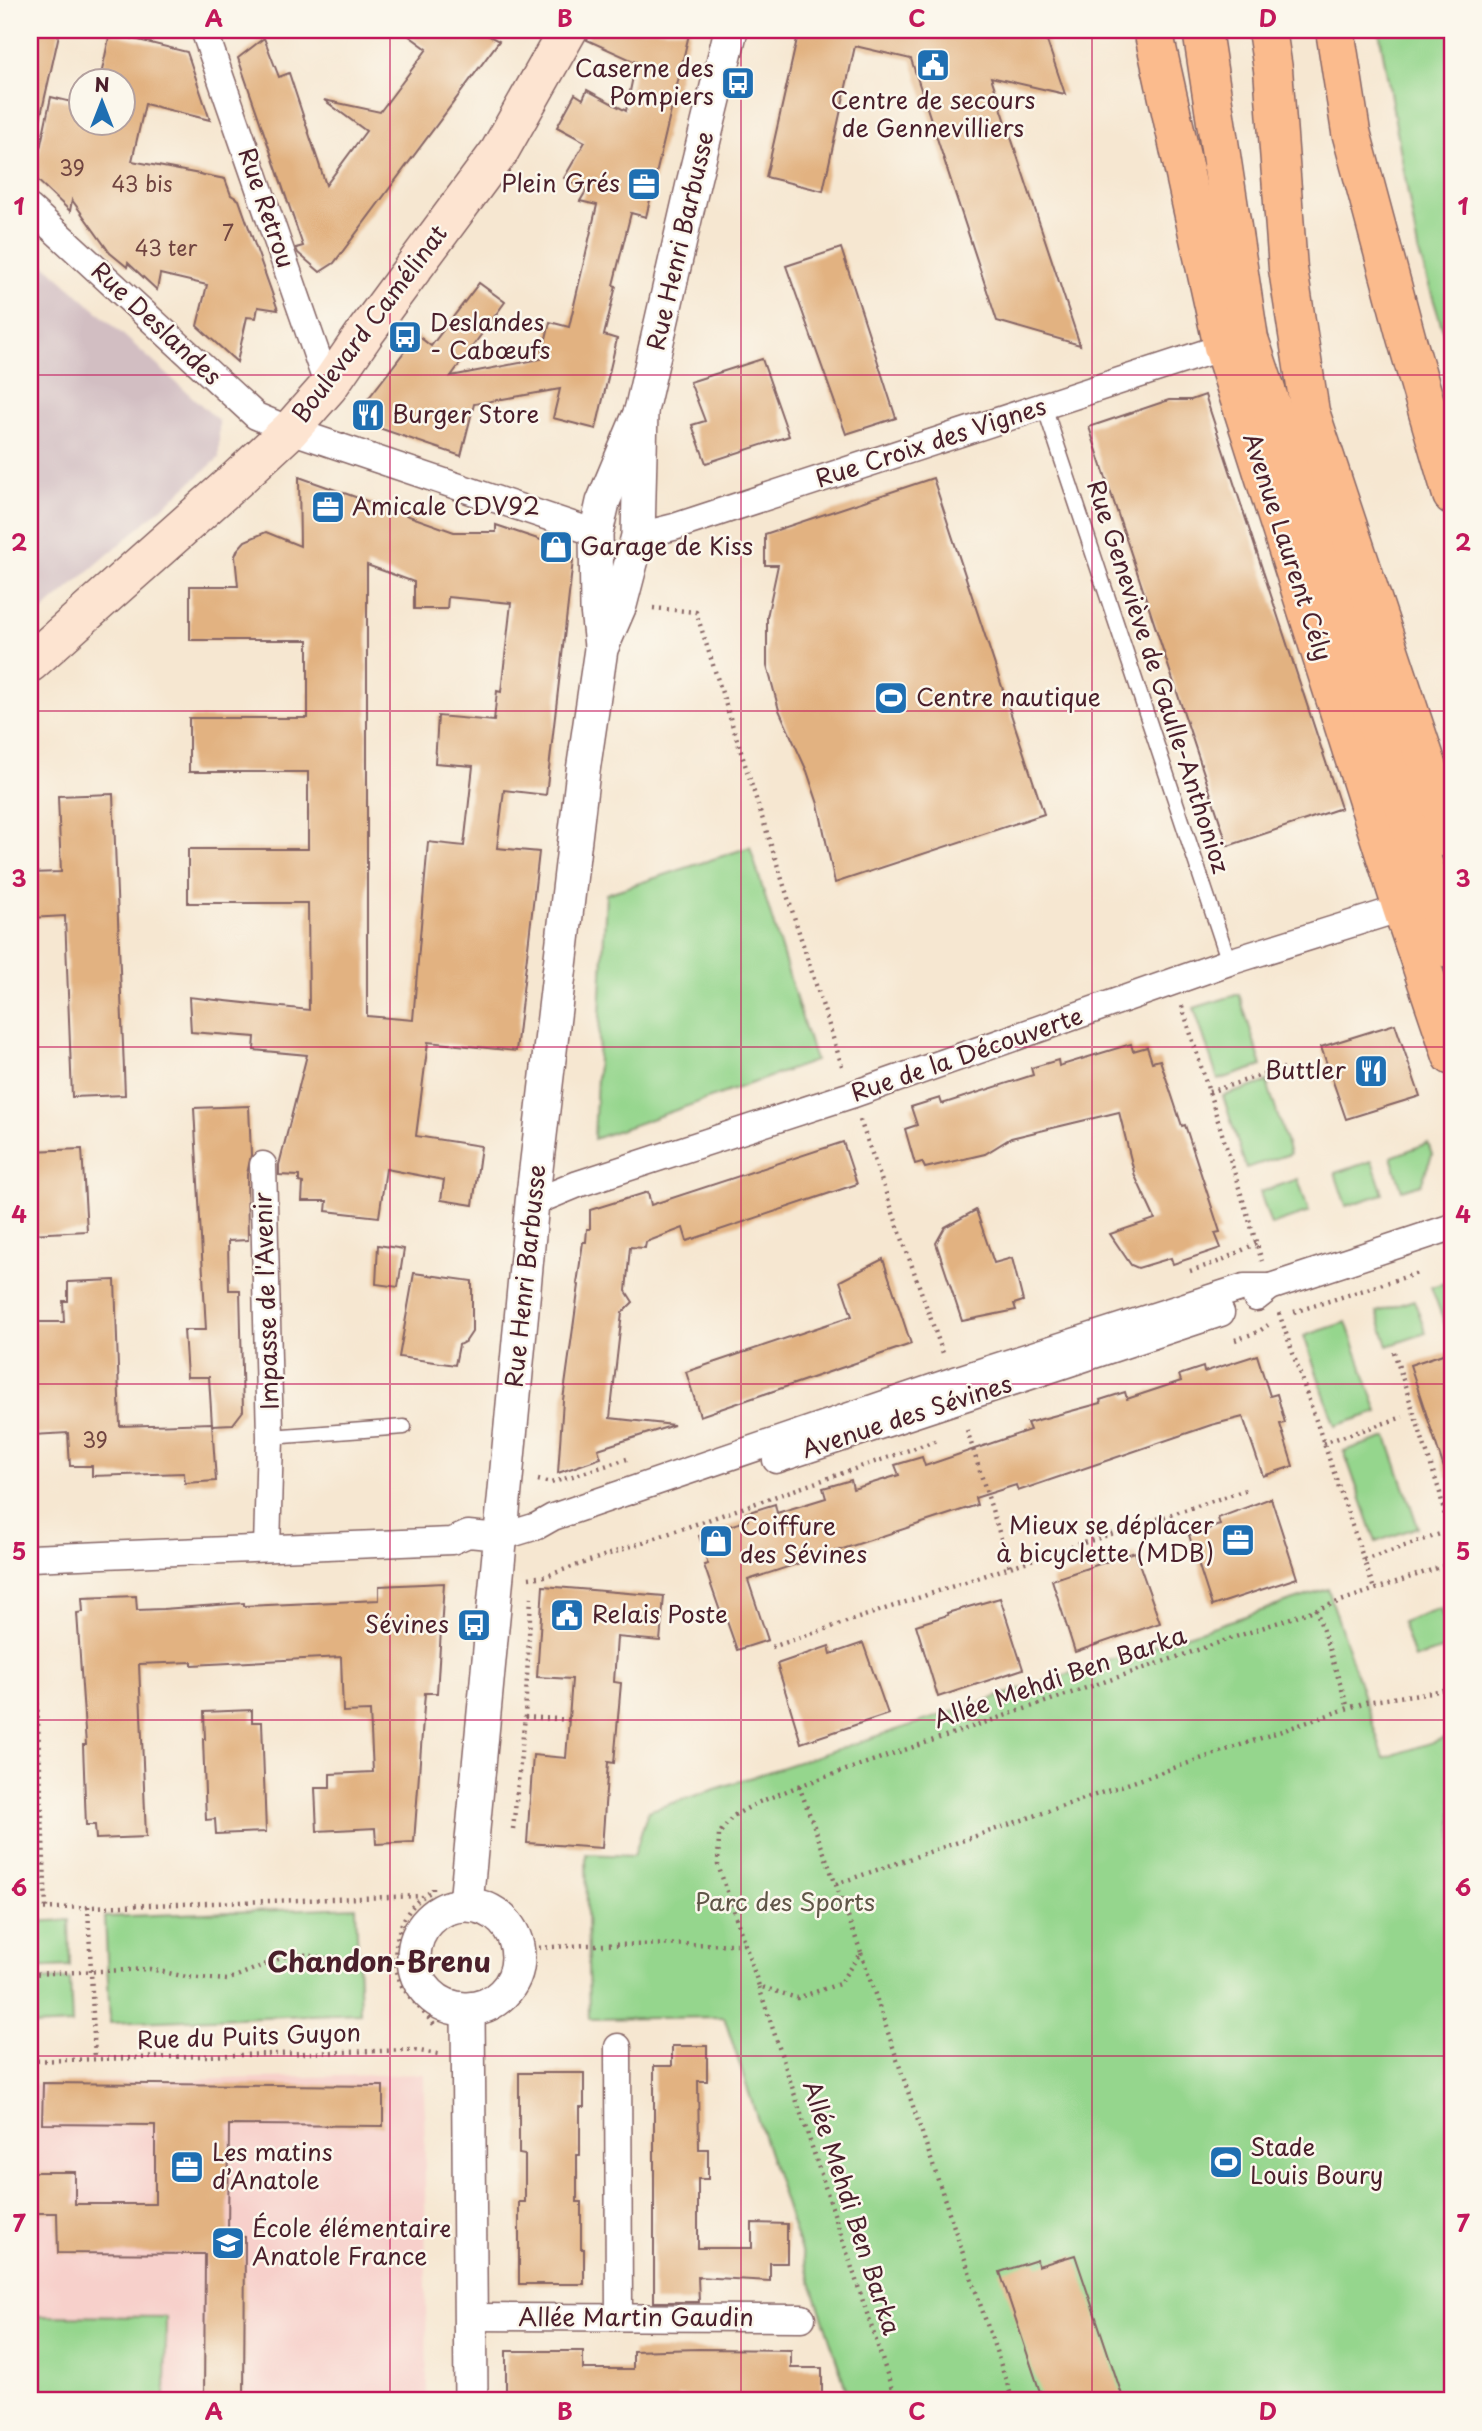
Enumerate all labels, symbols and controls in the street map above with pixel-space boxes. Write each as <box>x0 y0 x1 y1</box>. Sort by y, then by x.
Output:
text: A <box>205 0 223 35</box>
text: B <box>557 0 573 35</box>
text: C <box>908 0 926 35</box>
text: D <box>1259 0 1277 35</box>
public building icon: Centre de secours de Gennevilliers <box>914 46 952 84</box>
place label: Caserne des Pompiers <box>575 49 714 113</box>
bus stop icon: Caserne des Pompiers <box>719 64 757 102</box>
north arrow <box>66 66 136 136</box>
text: N <box>94 70 110 98</box>
place label: Centre de secours de Gennevilliers <box>831 81 1036 145</box>
street label: Rue Henri Barbusse <box>636 127 722 354</box>
street label: Rue Retrou <box>231 142 305 272</box>
house number: 39 <box>59 151 85 183</box>
place label: Plein Grés <box>501 164 620 200</box>
office icon: Plein Grés <box>625 165 663 203</box>
house number: 43 bis <box>111 167 173 199</box>
text: 1 <box>14 188 25 223</box>
text: 1 <box>1458 188 1469 223</box>
house number: 7 <box>222 216 234 248</box>
street label: Boulevard Camélinat <box>282 216 455 429</box>
house number: 43 ter <box>135 231 197 263</box>
street label: Rue Deslandes <box>84 252 231 393</box>
place label: Deslandes - Cabœufs <box>430 303 550 367</box>
bus stop icon: Deslandes - Cabœufs <box>386 318 424 356</box>
street label: Rue Croix des Vignes <box>810 387 1050 495</box>
place label: Burger Store <box>392 395 539 431</box>
restaurant icon: Burger Store <box>349 396 387 434</box>
street label: Avenue Laurent Cély <box>1235 428 1343 665</box>
street label: Rue Geneviève de Gaulle-Anthonioz <box>1079 475 1241 878</box>
place label: Amicale CDV92 <box>352 487 540 523</box>
office icon: Amicale CDV92 <box>309 488 347 526</box>
text: 2 <box>11 524 27 559</box>
text: 2 <box>1455 524 1471 559</box>
place label: Garage de Kiss <box>580 527 753 563</box>
shop icon: Garage de Kiss <box>537 528 575 566</box>
place label: Centre nautique <box>916 678 1101 714</box>
sports icon: Centre nautique <box>872 679 910 717</box>
text: 3 <box>11 860 27 895</box>
text: 3 <box>1455 860 1471 895</box>
street label: Rue de la Découverte <box>846 997 1087 1110</box>
place label: Buttler <box>1265 1051 1347 1087</box>
restaurant icon: Buttler <box>1352 1052 1390 1090</box>
street label: Rue Henri Barbusse <box>494 1163 554 1389</box>
street label: Impasse de l'Avenir <box>243 1191 287 1411</box>
text: 4 <box>11 1196 27 1231</box>
text: 4 <box>1455 1196 1471 1231</box>
street label: Avenue des Sévines <box>797 1364 1016 1466</box>
house number: 39 <box>82 1423 108 1455</box>
place label: Mieux se déplacer à bicyclette (MDB) <box>996 1506 1215 1570</box>
place label: Coiffure des Sévines <box>740 1507 867 1571</box>
office icon: Mieux se déplacer à bicyclette (MDB) <box>1219 1521 1257 1559</box>
shop icon: Coiffure des Sévines <box>697 1522 735 1560</box>
text: 5 <box>12 1533 26 1568</box>
text: 5 <box>1456 1533 1470 1568</box>
place label: Relais Poste <box>592 1595 728 1631</box>
public building icon: Relais Poste <box>548 1596 586 1634</box>
place label: Sévines <box>365 1605 449 1641</box>
bus stop icon: Sévines <box>455 1606 493 1644</box>
street label: Allée Mehdi Ben Barka <box>928 1616 1191 1736</box>
text: 6 <box>11 1869 27 1904</box>
text: 6 <box>1455 1869 1471 1904</box>
park label: Parc des Sports <box>695 1883 875 1919</box>
district label: Chandon-Brenu <box>267 1939 491 1982</box>
street label: Rue du Puits Guyon <box>136 2013 362 2057</box>
street label: Allée Mehdi Ben Barka <box>795 2076 911 2339</box>
place label: Stade Louis Boury <box>1250 2128 1383 2192</box>
place label: Les matins d’Anatole <box>212 2133 333 2197</box>
sports icon: Stade Louis Boury <box>1207 2143 1245 2181</box>
office icon: Les matins d’Anatole <box>168 2148 206 2186</box>
text: 7 <box>12 2205 26 2240</box>
text: 7 <box>1456 2205 1470 2240</box>
place label: École élémentaire Anatole France <box>252 2209 452 2273</box>
school or university icon: École élémentaire Anatole France <box>209 2224 247 2262</box>
street label: Allée Martin Gaudin <box>518 2298 754 2334</box>
text: A <box>205 2393 223 2428</box>
text: B <box>557 2393 573 2428</box>
text: C <box>908 2393 926 2428</box>
text: D <box>1259 2393 1277 2428</box>

